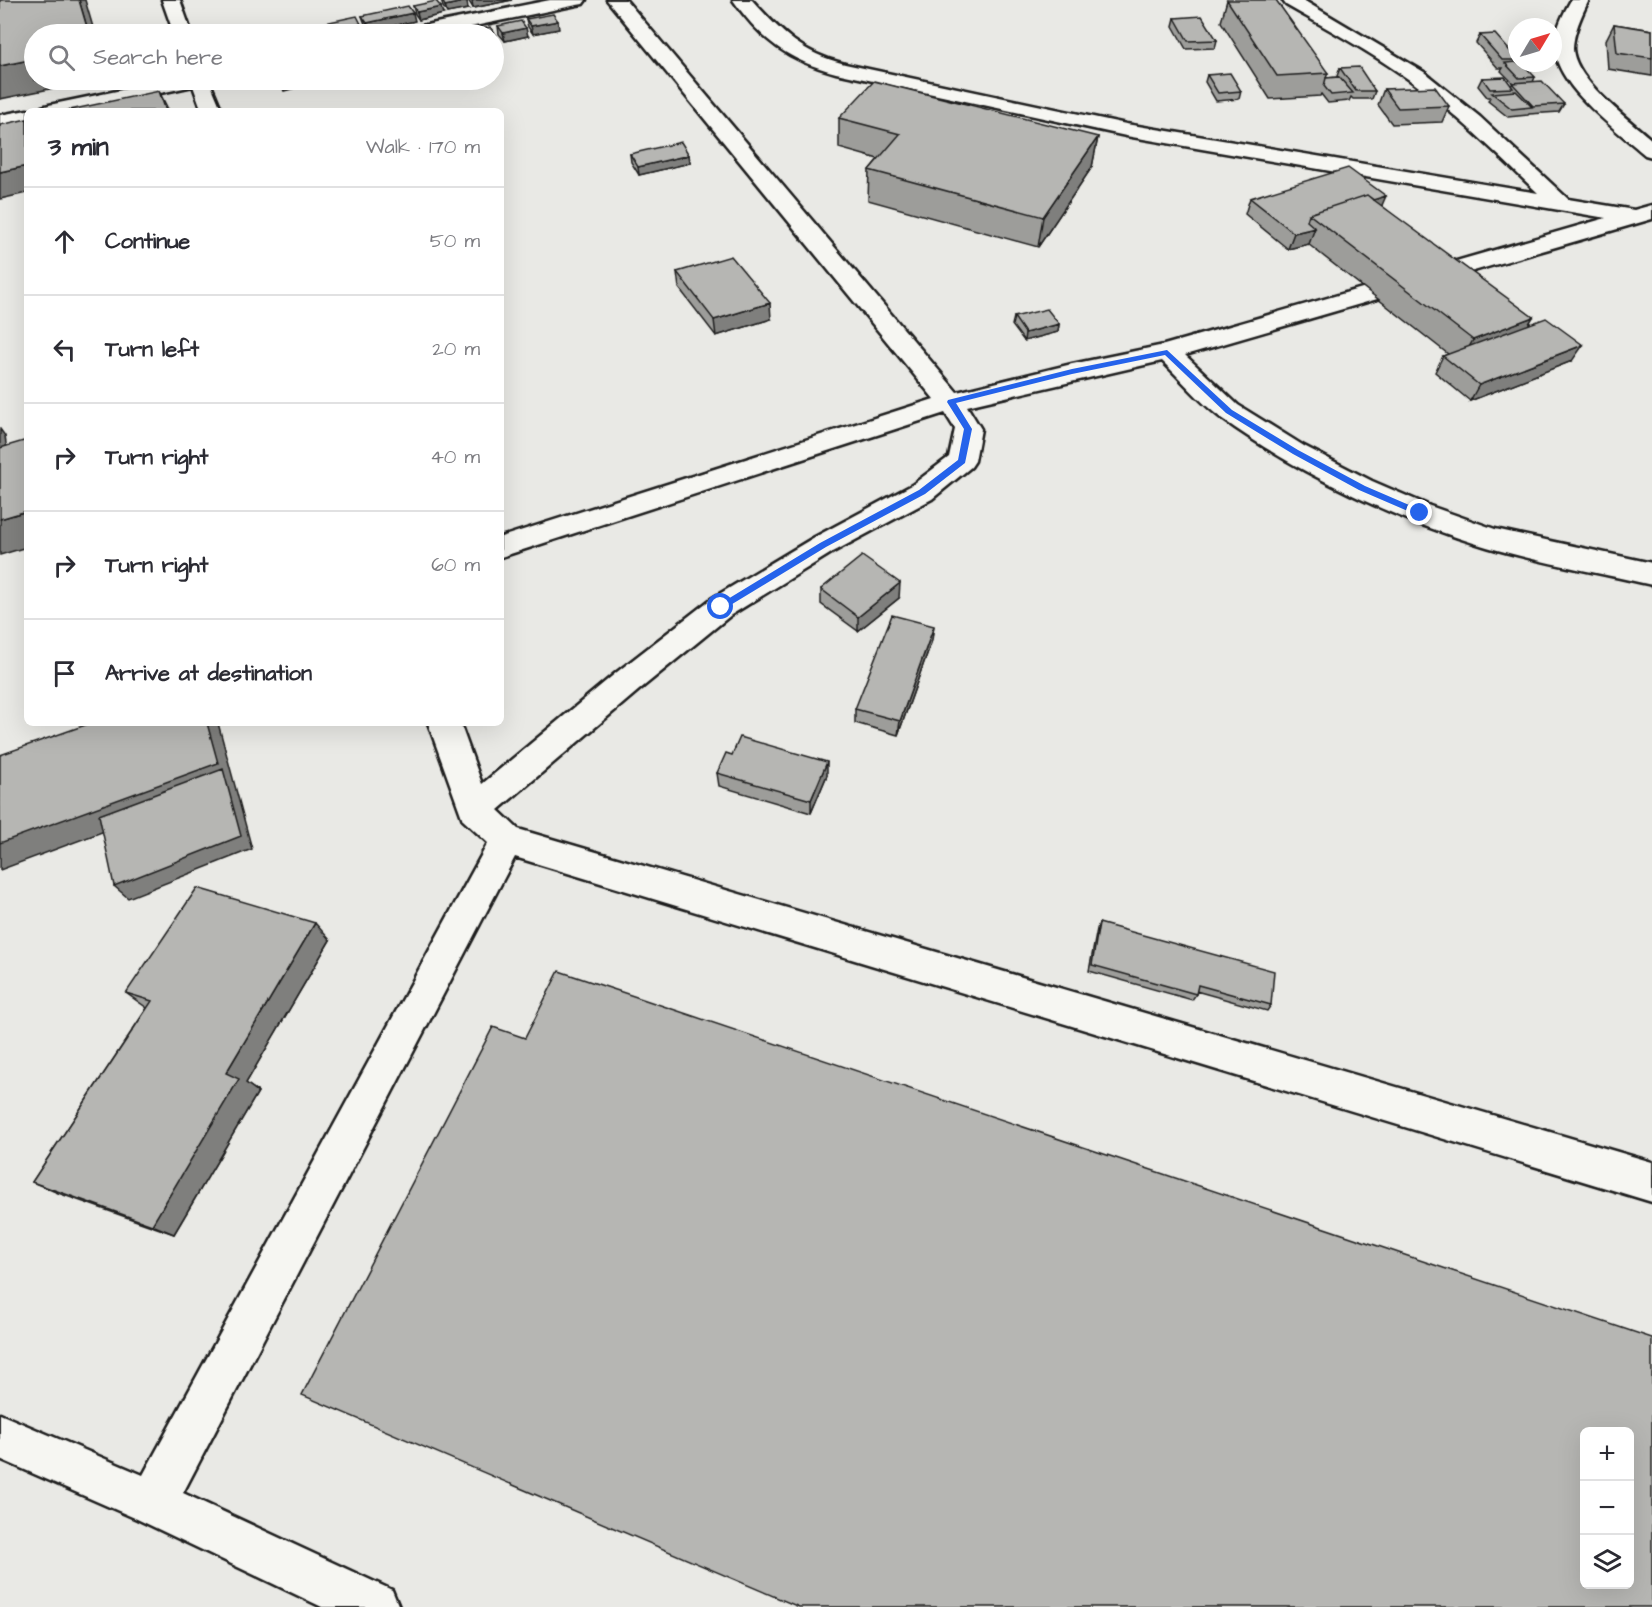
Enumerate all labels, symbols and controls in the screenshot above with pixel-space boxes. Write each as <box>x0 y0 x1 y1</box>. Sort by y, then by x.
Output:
north arrow <box>1508 18 1562 72</box>
search box <box>24 24 504 90</box>
icon: search <box>45 41 78 74</box>
text: Search here <box>93 42 223 73</box>
text: 3 min <box>48 129 109 165</box>
text: Walk · 170 m <box>366 133 480 161</box>
icon: ahead <box>48 225 81 258</box>
text: Continue <box>105 226 190 257</box>
text: 50 m <box>430 227 480 255</box>
icon: left <box>48 333 81 366</box>
text: Turn left <box>105 334 199 365</box>
text: 20 m <box>432 335 480 363</box>
icon: right <box>48 441 81 474</box>
text: Turn right <box>105 442 208 473</box>
text: 40 m <box>430 443 480 471</box>
route end <box>1406 499 1432 525</box>
icon: right <box>48 549 81 582</box>
text: Turn right <box>105 550 208 581</box>
text: 60 m <box>431 551 480 579</box>
route start <box>707 593 733 619</box>
icon: arrive <box>48 657 81 690</box>
text: Arrive at destination <box>105 658 312 689</box>
map controls <box>1580 1427 1634 1589</box>
button: + <box>1580 1427 1634 1481</box>
button: − <box>1580 1481 1634 1535</box>
button: layers <box>1580 1535 1634 1589</box>

